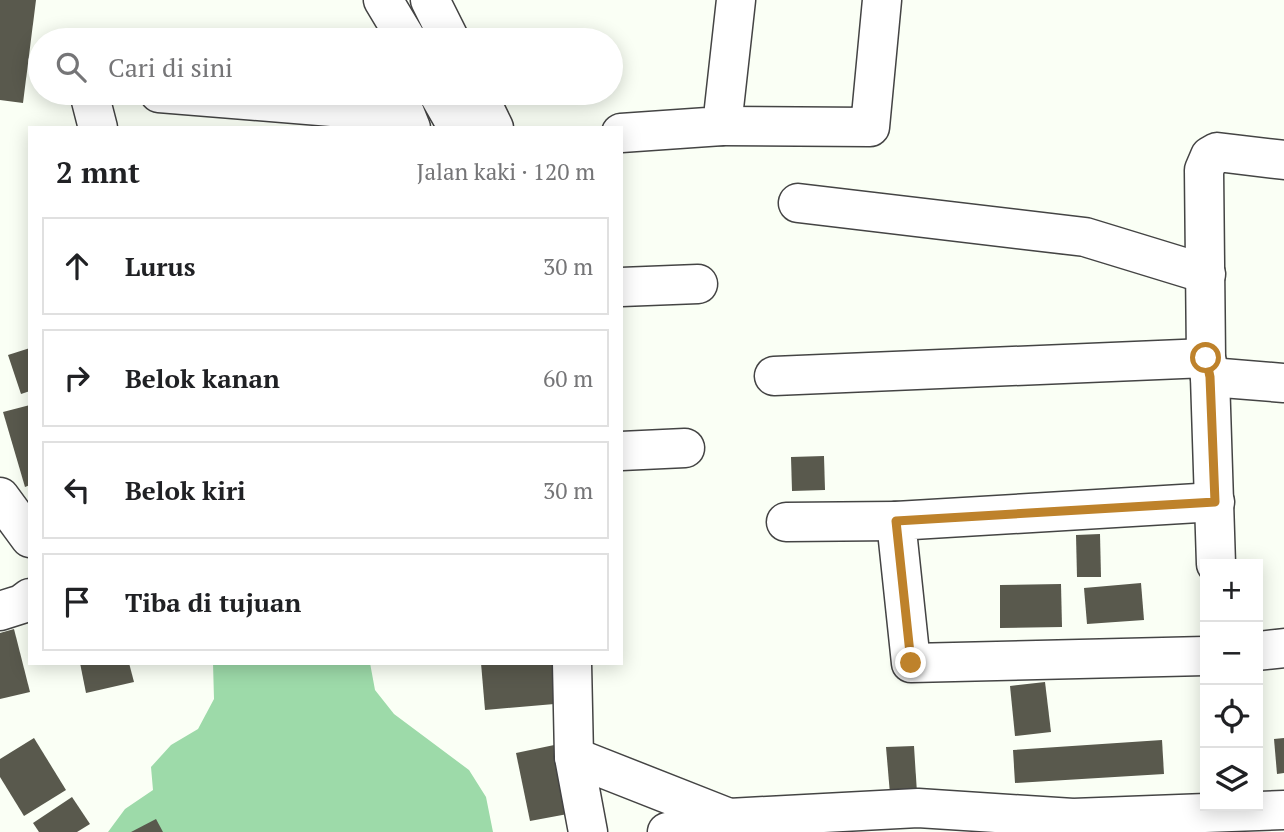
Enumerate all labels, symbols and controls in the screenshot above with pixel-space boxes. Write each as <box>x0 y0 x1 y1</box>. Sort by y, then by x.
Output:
search box <box>28 28 623 105</box>
icon: search <box>52 48 90 86</box>
text: Cari di sini <box>108 50 233 84</box>
text: 2 mnt <box>56 152 140 192</box>
text: Jalan kaki · 120 m <box>417 156 595 187</box>
icon: ahead <box>58 247 96 285</box>
text: Lurus <box>125 249 195 283</box>
text: 30 m <box>543 251 593 282</box>
route start <box>1190 342 1221 373</box>
icon: right <box>58 359 96 397</box>
text: Belok kanan <box>125 361 280 395</box>
text: 60 m <box>543 363 593 394</box>
icon: left <box>58 471 96 509</box>
text: Belok kiri <box>125 473 246 507</box>
text: 30 m <box>543 475 593 506</box>
map controls <box>1200 559 1263 811</box>
button: + <box>1200 559 1263 622</box>
icon: arrive <box>58 583 96 621</box>
text: Tiba di tujuan <box>125 585 301 619</box>
button: − <box>1200 622 1263 685</box>
route end <box>895 647 926 678</box>
button: locate <box>1200 685 1263 748</box>
button: layers <box>1200 748 1263 811</box>

